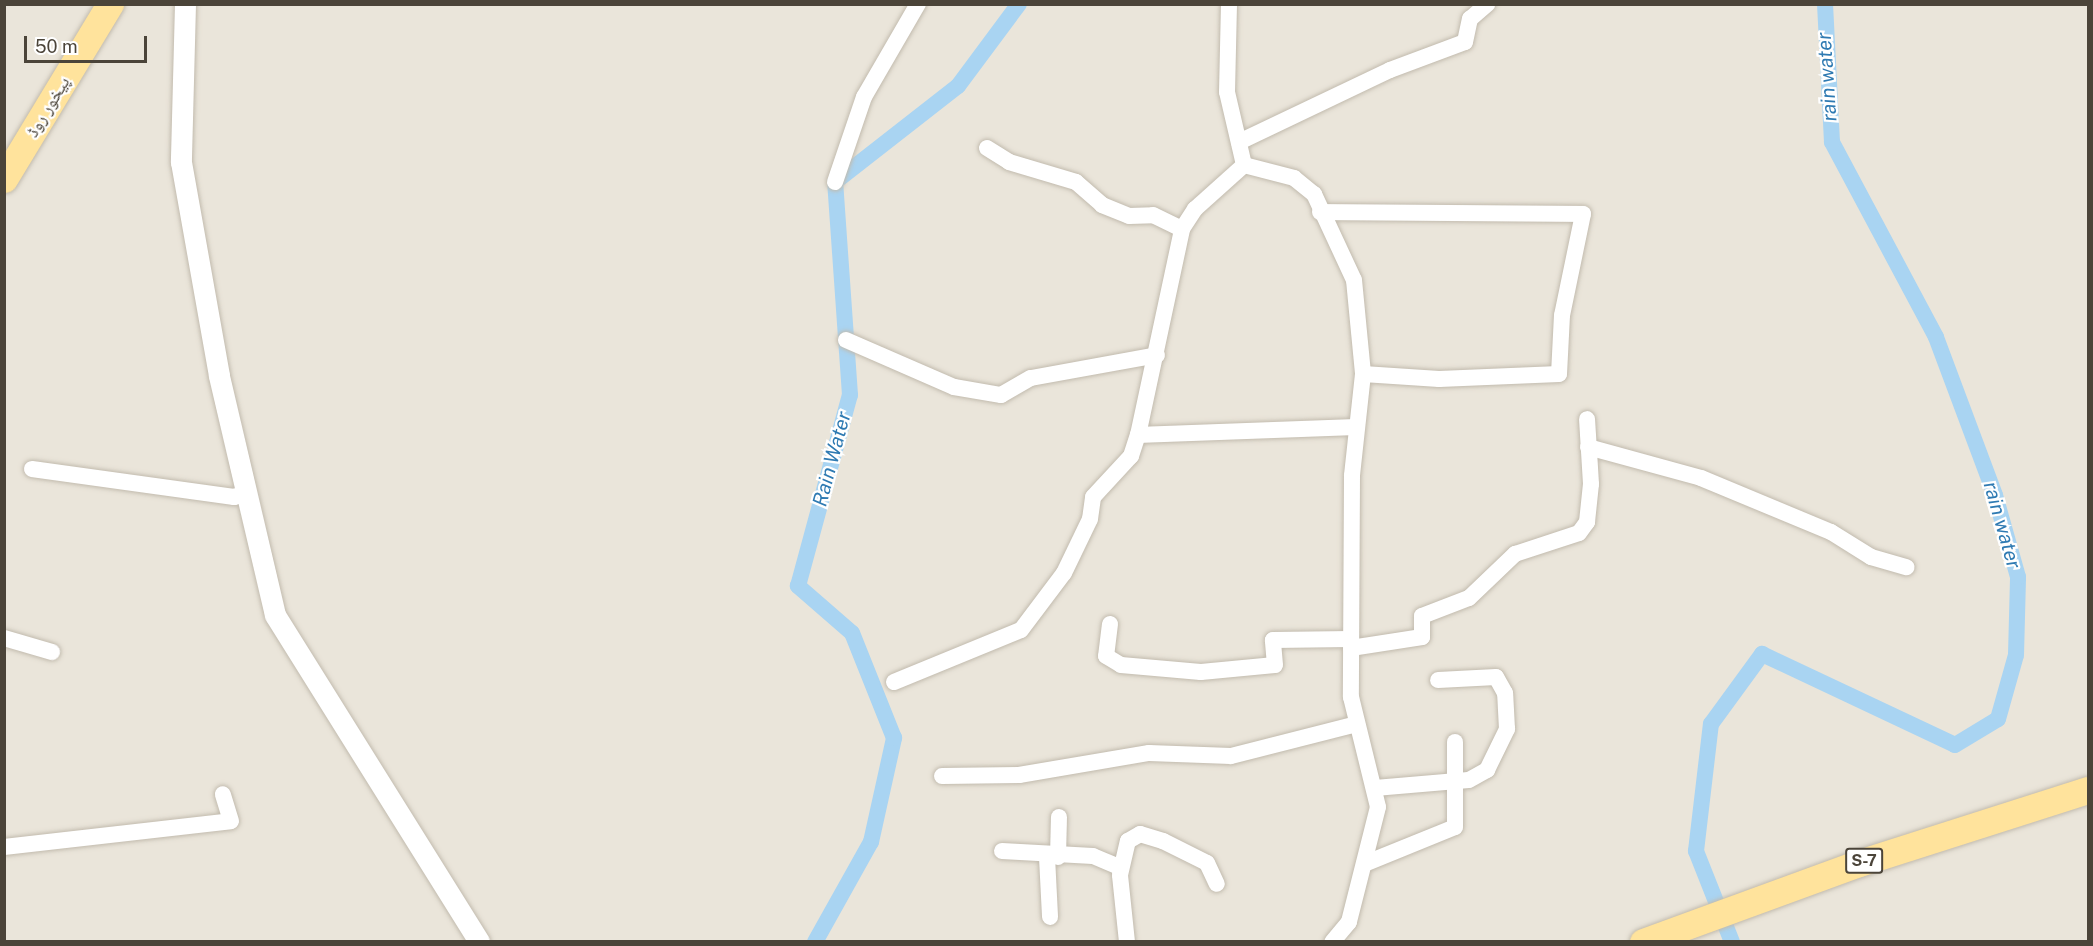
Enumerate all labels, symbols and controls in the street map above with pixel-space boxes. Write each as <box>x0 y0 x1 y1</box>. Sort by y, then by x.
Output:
scale bar <box>27 24 150 62</box>
water label: rain water <box>1812 32 1842 122</box>
text: 50 m <box>35 36 78 57</box>
street label: پیخور روڈ <box>21 73 75 141</box>
water label: Rain Water <box>808 409 856 509</box>
water label: rain water <box>1978 479 2026 571</box>
road number: S-7 <box>1844 848 1884 874</box>

